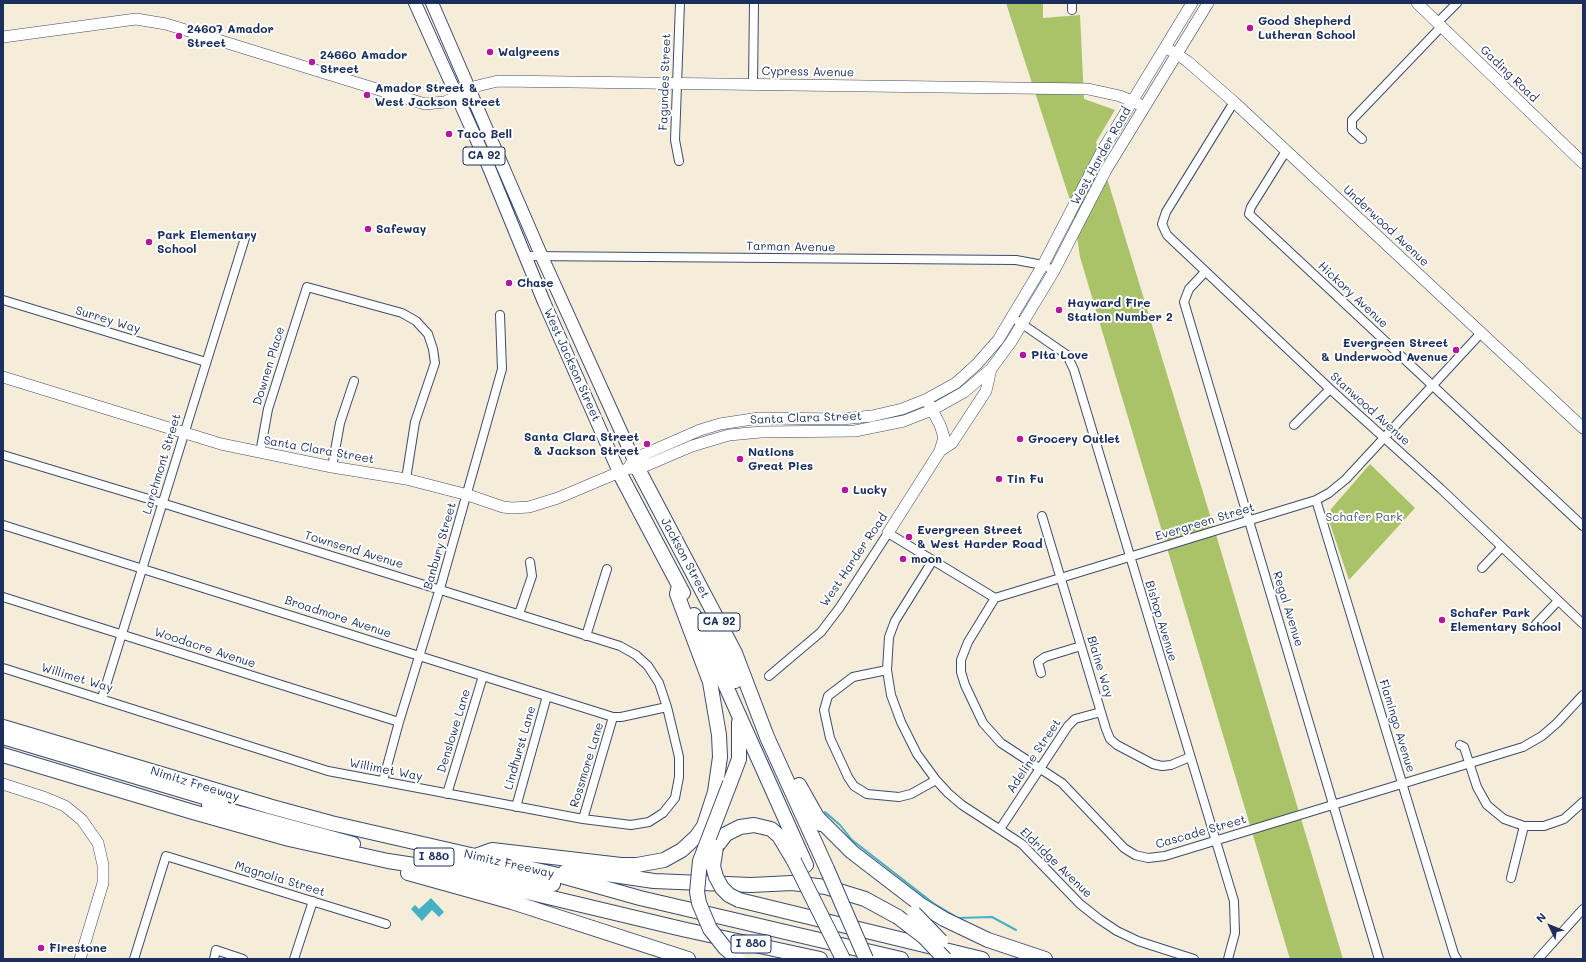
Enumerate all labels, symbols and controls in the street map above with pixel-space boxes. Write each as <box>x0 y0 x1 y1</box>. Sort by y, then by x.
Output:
place label: Good Shepherd Lutheran School <box>1258 14 1356 42</box>
place label: 24607 Amador Street <box>187 22 274 50</box>
marker: Good Shepherd Lutheran School <box>1245 23 1255 33</box>
marker: 24607 Amador Street <box>174 31 184 41</box>
street label: Fagundes Street <box>656 33 674 131</box>
street label: Gading Road <box>1477 43 1541 105</box>
place label: Walgreens <box>498 45 559 59</box>
marker: Walgreens <box>485 47 495 57</box>
place label: 24660 Amador Street <box>320 48 407 76</box>
marker: 24660 Amador Street <box>307 57 317 67</box>
street label: Cypress Avenue <box>762 64 854 80</box>
place label: Amador Street & West Jackson Street <box>375 81 500 109</box>
marker: Amador Street & West Jackson Street <box>362 90 372 100</box>
street label: West Harder Road <box>1068 105 1134 207</box>
place label: Taco Bell <box>457 127 512 141</box>
marker: Taco Bell <box>444 129 454 139</box>
road number: CA 92 <box>463 147 505 165</box>
street label: Underwood Avenue <box>1340 182 1432 270</box>
place label: Safeway <box>376 222 426 236</box>
marker: Safeway <box>363 224 373 234</box>
place label: Park Elementary School <box>157 228 257 256</box>
marker: Park Elementary School <box>144 237 154 247</box>
street label: Tarman Avenue <box>746 239 836 255</box>
street label: Hickory Avenue <box>1315 259 1391 331</box>
place label: Chase <box>517 276 553 290</box>
marker: Chase <box>504 278 514 288</box>
place label: Hayward Fire Station Number 2 <box>1067 296 1173 324</box>
street label: Surrey Way <box>74 303 142 337</box>
marker: Hayward Fire Station Number 2 <box>1054 305 1064 315</box>
street label: West Jackson Street <box>541 306 603 424</box>
street label: Downen Place <box>250 325 288 407</box>
place label: Evergreen Street & Underwood Avenue <box>1321 336 1448 364</box>
marker: Evergreen Street & Underwood Avenue <box>1451 345 1461 355</box>
place label: Pita Love <box>1031 348 1088 362</box>
marker: Pita Love <box>1018 350 1028 360</box>
street label: Stanwood Avenue <box>1327 369 1413 449</box>
street label: Santa Clara Street <box>750 409 862 427</box>
street label: Larchmont Street <box>140 412 184 516</box>
place label: Santa Clara Street & Jackson Street <box>524 430 639 458</box>
place label: Grocery Outlet <box>1028 432 1120 446</box>
street label: Santa Clara Street <box>263 433 375 467</box>
marker: Grocery Outlet <box>1015 434 1025 444</box>
marker: Santa Clara Street & Jackson Street <box>642 439 652 449</box>
place label: Nations Great Pies <box>748 445 813 473</box>
marker: Nations Great Pies <box>735 454 745 464</box>
place label: Tin Fu <box>1007 472 1044 486</box>
marker: Tin Fu <box>994 474 1004 484</box>
place label: Lucky <box>853 483 887 497</box>
marker: Lucky <box>840 485 850 495</box>
street label: Evergreen Street <box>1154 500 1256 544</box>
street label: Banbury Street <box>421 501 459 591</box>
street label: West Harder Road <box>817 510 891 610</box>
park label: Schafer Park <box>1325 510 1403 524</box>
street label: Jackson Street <box>658 515 712 601</box>
place label: Evergreen Street & West Harder Road <box>917 523 1043 551</box>
street label: Townsend Avenue <box>303 528 405 572</box>
marker: Evergreen Street & West Harder Road <box>904 532 914 542</box>
place label: moon <box>911 552 942 566</box>
marker: moon <box>898 554 908 564</box>
street label: Regal Avenue <box>1270 570 1306 648</box>
street label: Bishop Avenue <box>1142 579 1180 663</box>
street label: Broadmore Avenue <box>283 593 393 641</box>
place label: Schafer Park Elementary School <box>1450 606 1561 634</box>
road number: CA 92 <box>698 613 740 631</box>
marker: Schafer Park Elementary School <box>1437 615 1447 625</box>
street label: Woodacre Avenue <box>153 625 257 671</box>
street label: Blaine Way <box>1084 634 1116 700</box>
street label: Willimet Way <box>39 660 115 696</box>
street label: Flamingo Avenue <box>1376 678 1418 774</box>
street label: Denslowe Lane <box>434 687 474 775</box>
street label: Lindhurst Lane <box>501 704 539 792</box>
street label: Adeline Street <box>1004 716 1064 796</box>
street label: Rossmore Lane <box>567 721 607 809</box>
street label: Willimet Way <box>348 756 424 784</box>
street label: Nimitz Freeway <box>149 764 241 804</box>
street label: Cascade Street <box>1154 812 1248 852</box>
street label: Eldridge Avenue <box>1017 825 1095 901</box>
street label: Nimitz Freeway <box>462 847 556 881</box>
road number: I 880 <box>414 848 454 866</box>
street label: Magnolia Street <box>233 858 327 900</box>
north arrow <box>1530 906 1570 946</box>
text: N <box>1533 909 1549 926</box>
road number: I 880 <box>731 935 771 953</box>
place label: Firestone <box>49 941 107 955</box>
marker: Firestone <box>36 943 46 953</box>

